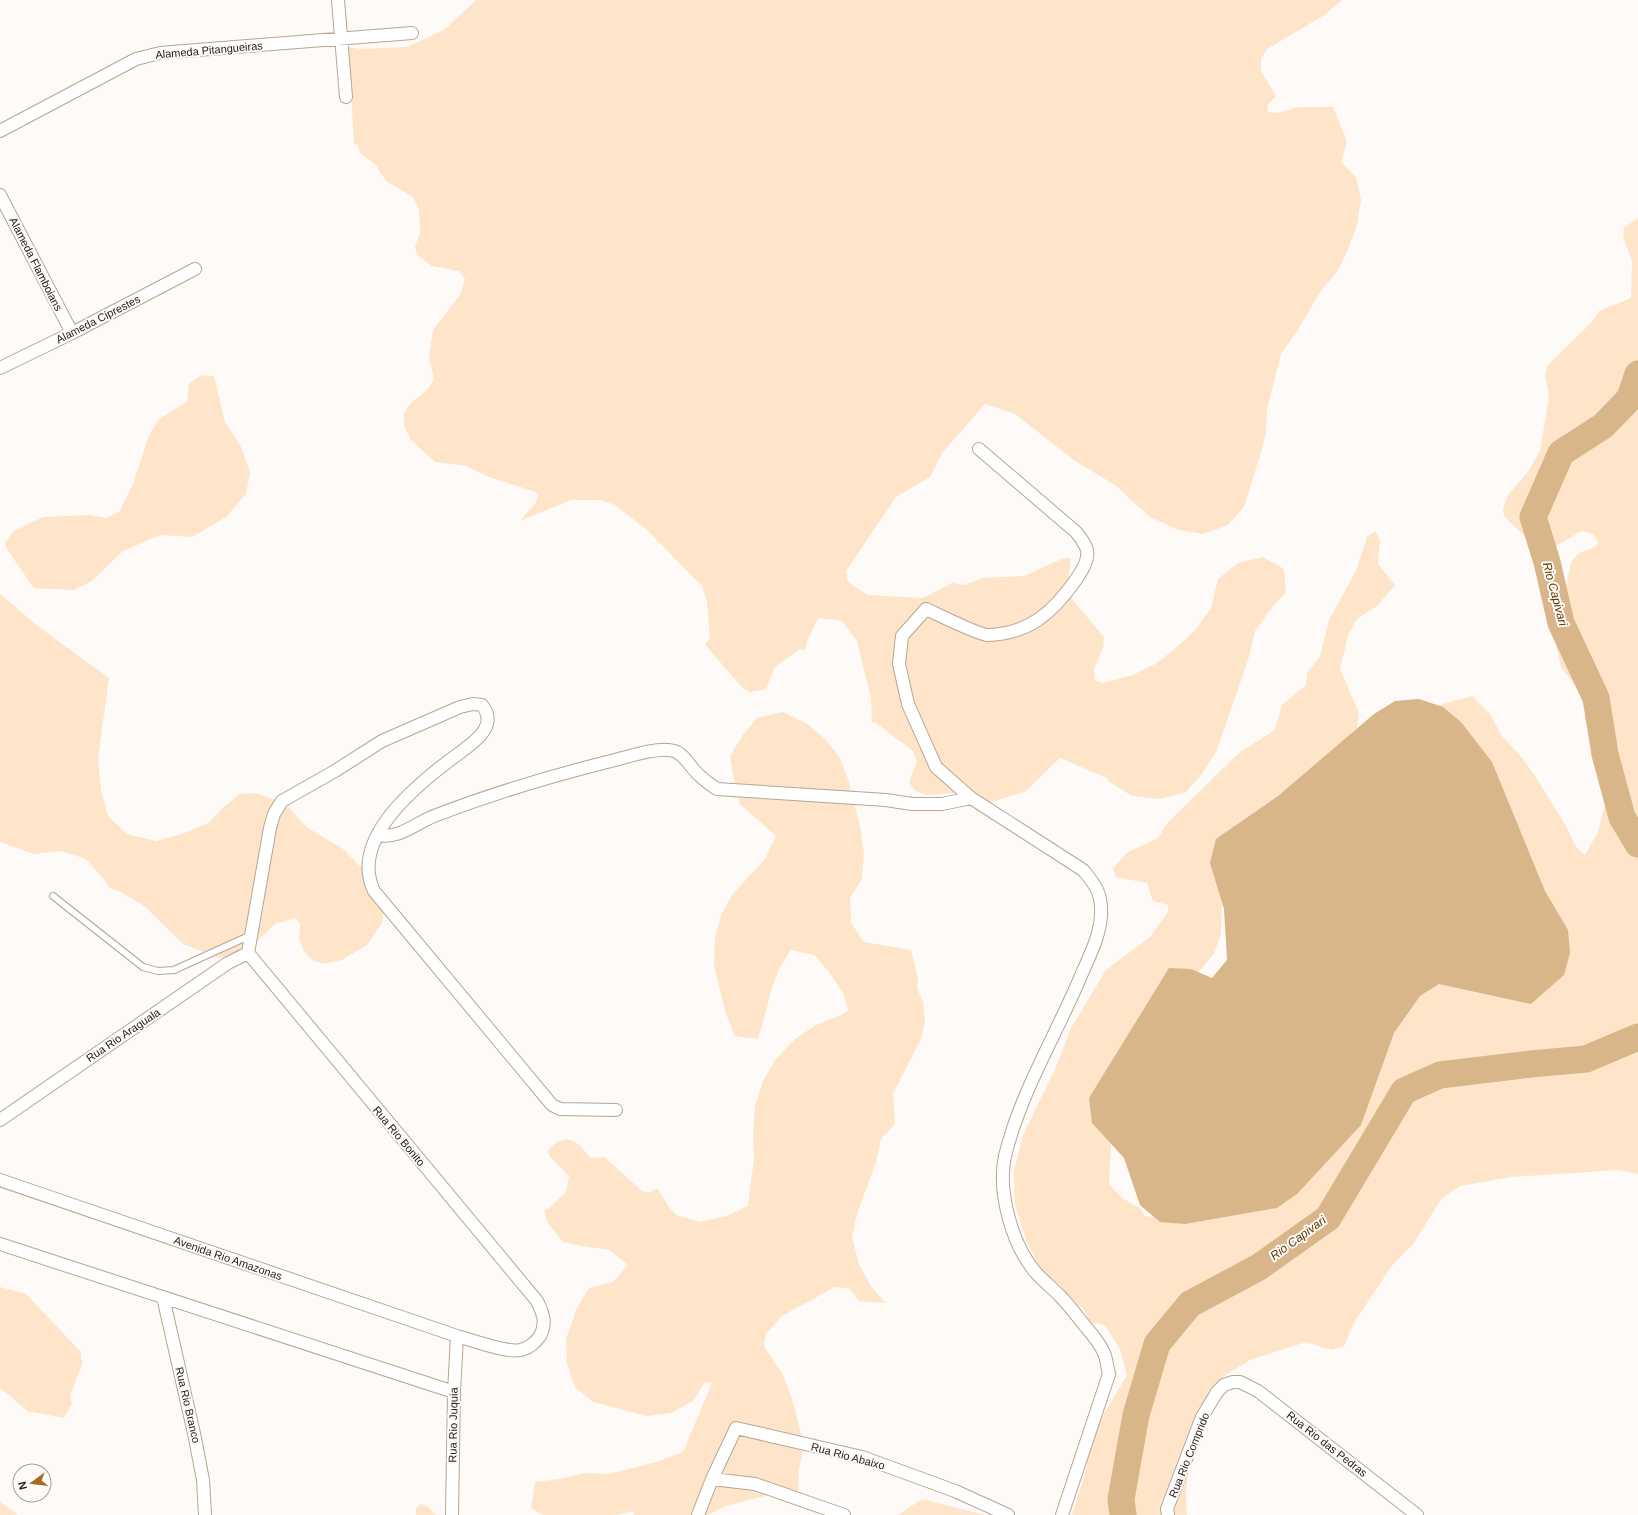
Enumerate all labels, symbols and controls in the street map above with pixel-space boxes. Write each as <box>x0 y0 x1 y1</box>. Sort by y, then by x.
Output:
street label: Alameda Pitangueiras <box>155 39 264 61</box>
street label: Alameda Flamboians <box>7 215 65 313</box>
street label: Alameda Ciprestes <box>54 292 143 345</box>
water label: Rio Capivari <box>1540 561 1570 628</box>
street label: Rua Rio Araguala <box>84 1005 163 1064</box>
street label: Rua Rio Bonito <box>371 1104 427 1168</box>
water label: Rio Capivari <box>1267 1213 1329 1263</box>
street label: Avenida Rio Amazonas <box>172 1234 284 1282</box>
street label: Rua Rio Branco <box>173 1366 203 1444</box>
street label: Rua Rio Juquia <box>446 1386 460 1463</box>
street label: Rua Rio das Pedras <box>1285 1409 1370 1479</box>
street label: Rua Rio Comprido <box>1166 1411 1212 1499</box>
street label: Rua Rio Abaixo <box>810 1440 886 1472</box>
north arrow <box>12 1463 52 1503</box>
text: N <box>16 1480 29 1491</box>

